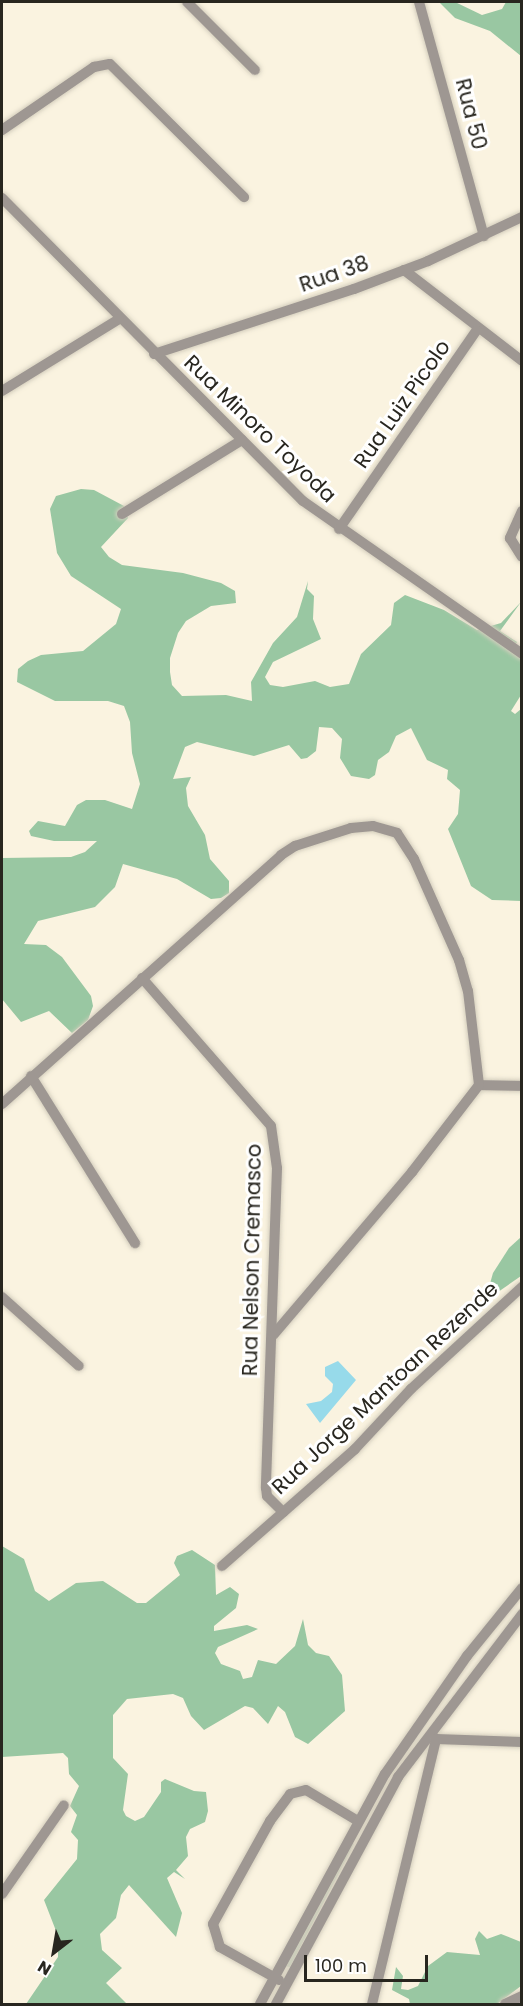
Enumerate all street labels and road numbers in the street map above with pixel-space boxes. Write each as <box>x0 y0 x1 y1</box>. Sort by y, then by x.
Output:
street label: Rua 50 <box>450 76 492 152</box>
street label: Rua 38 <box>296 250 372 298</box>
street label: Rua Luiz Picolo <box>348 335 456 473</box>
street label: Rua Minoro Toyoda <box>179 350 341 508</box>
street label: Rua Nelson Cremasco <box>237 1144 267 1376</box>
street label: Rua Jorge Mantoan Rezende <box>267 1276 503 1500</box>

